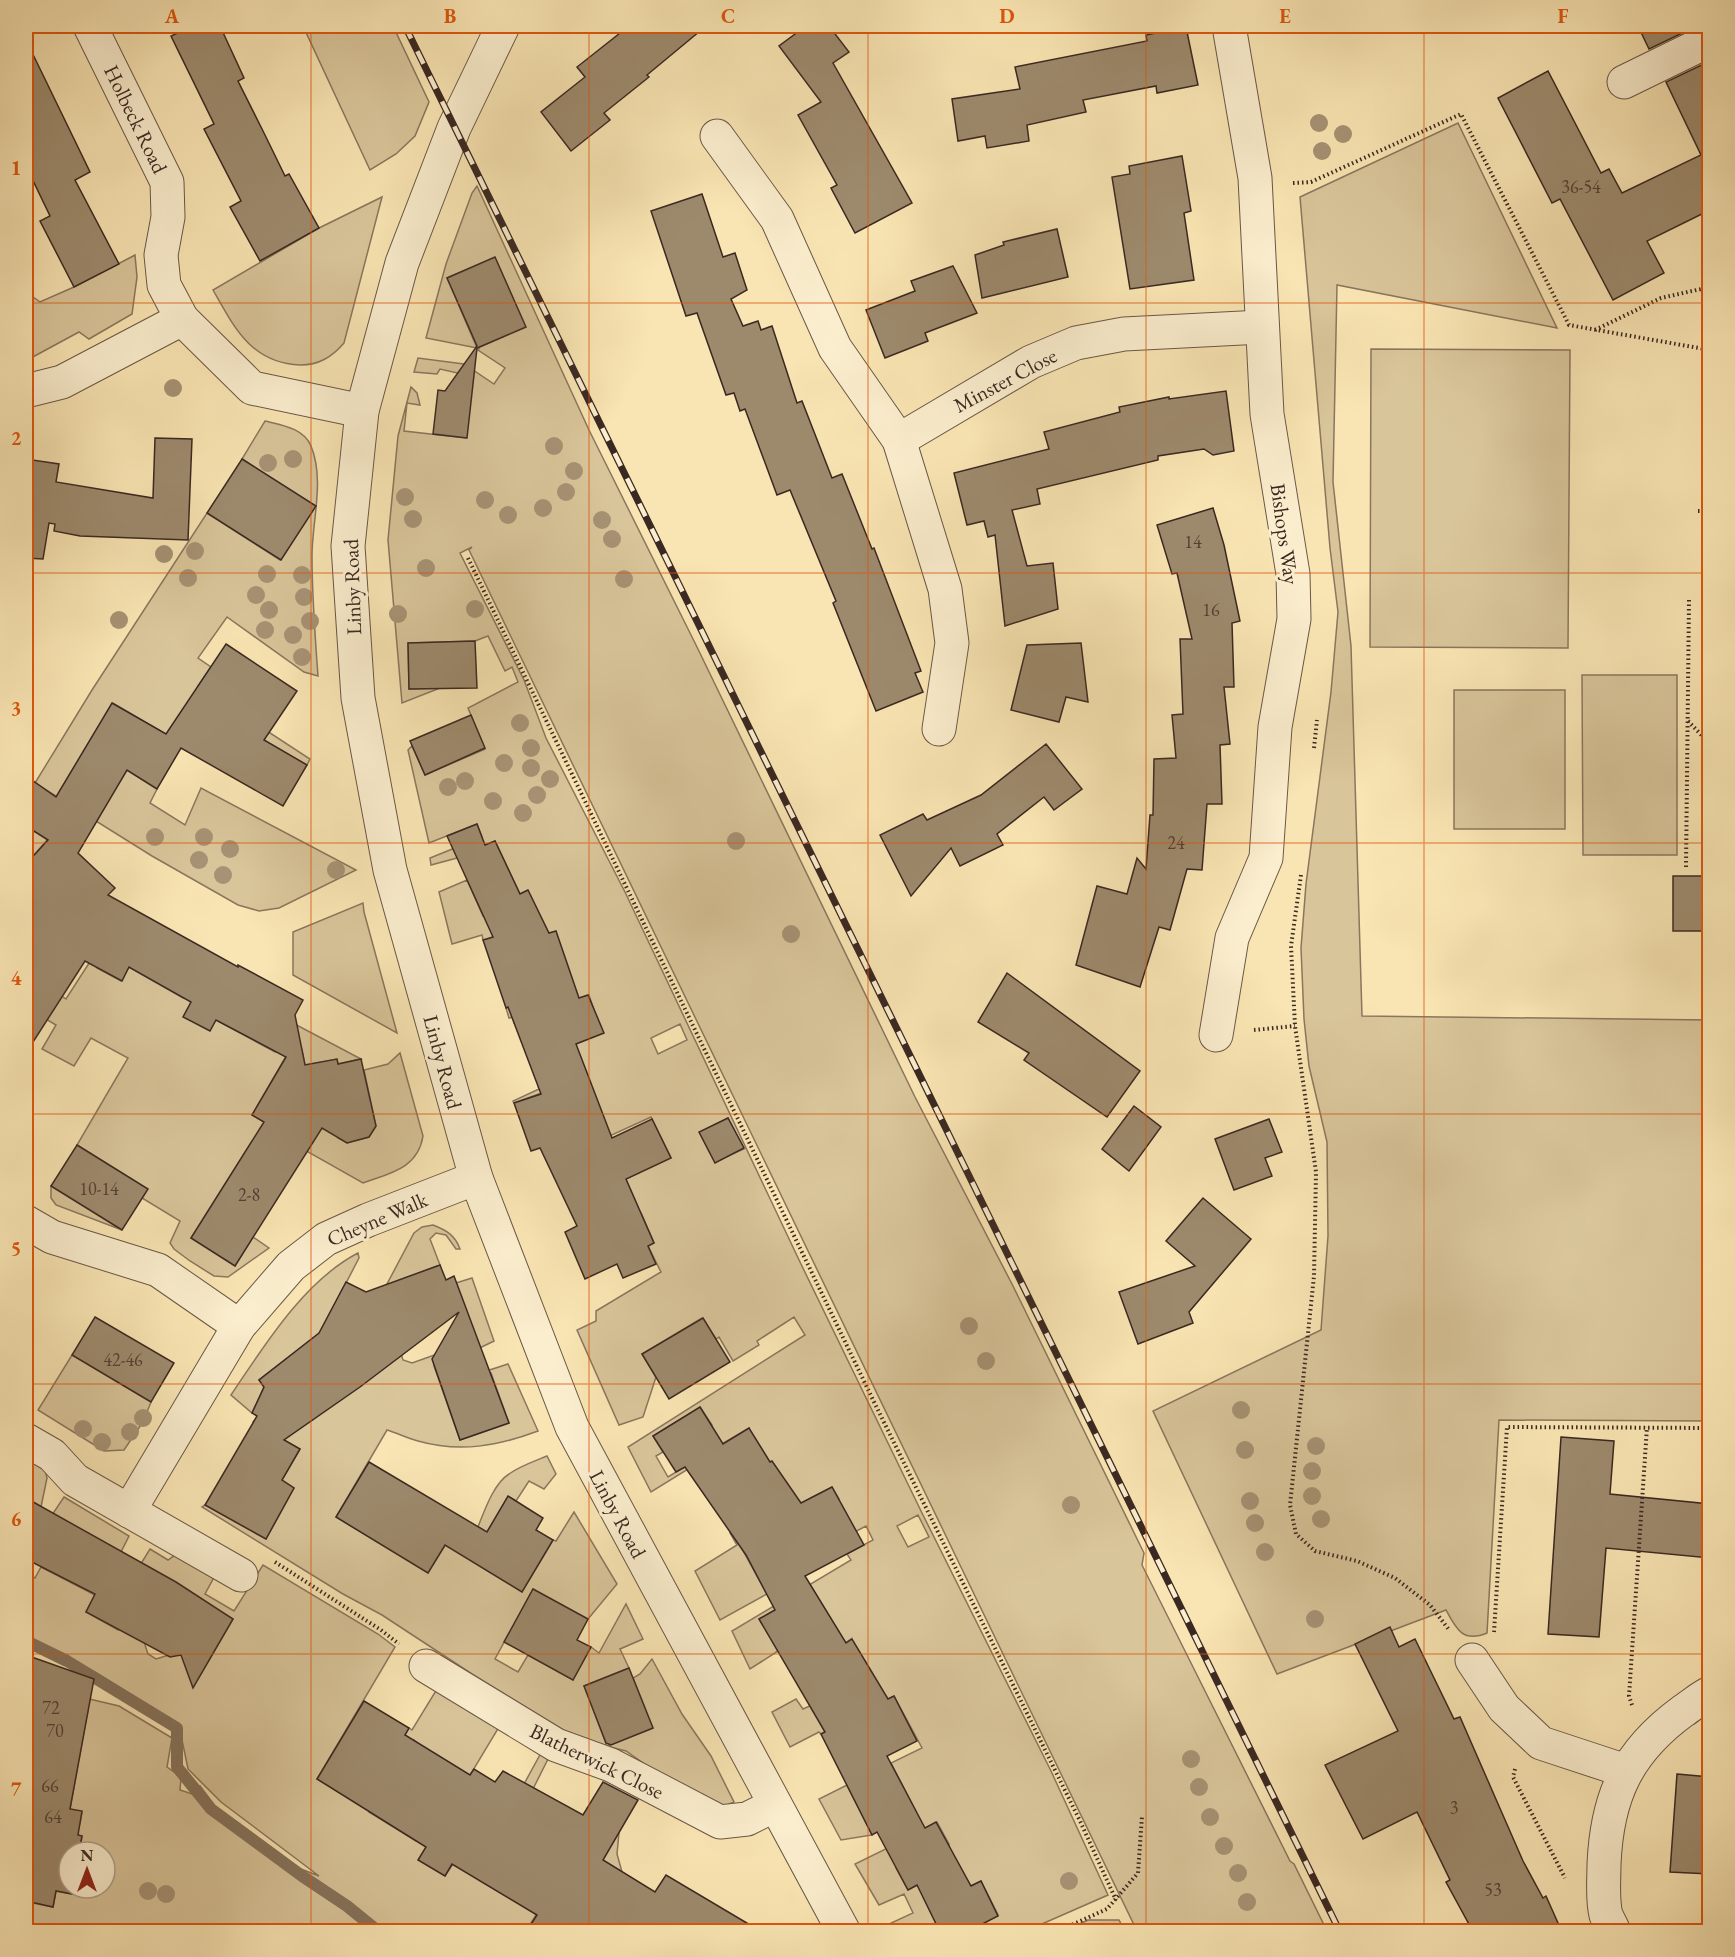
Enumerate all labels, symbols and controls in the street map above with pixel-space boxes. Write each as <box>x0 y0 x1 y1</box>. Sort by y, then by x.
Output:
text: A <box>164 3 180 29</box>
text: B <box>444 3 456 29</box>
text: C <box>721 3 735 29</box>
text: D <box>999 3 1015 29</box>
text: E <box>1279 3 1291 29</box>
text: F <box>1558 3 1569 29</box>
street label: Holbeck Road <box>98 60 174 178</box>
text: 1 <box>11 155 21 181</box>
house number: 36-54 <box>1561 175 1601 198</box>
street label: Minster Close <box>949 341 1061 419</box>
text: 2 <box>11 425 22 451</box>
street label: Bishops Way <box>1265 482 1306 587</box>
house number: 14 <box>1184 530 1202 553</box>
street label: Linby Road <box>337 538 367 636</box>
house number: 16 <box>1202 598 1220 621</box>
text: 3 <box>11 695 21 721</box>
house number: 24 <box>1167 831 1185 854</box>
text: 4 <box>11 965 22 991</box>
street label: Linby Road <box>418 1012 469 1112</box>
house number: 10-14 <box>79 1177 119 1200</box>
house number: 2-8 <box>238 1183 260 1206</box>
street label: Cheyne Walk <box>322 1185 433 1252</box>
text: 5 <box>11 1235 21 1261</box>
house number: 42-46 <box>103 1348 143 1371</box>
street label: Linby Road <box>584 1465 653 1563</box>
text: 6 <box>11 1506 22 1532</box>
house number: 72 <box>42 1696 60 1719</box>
street label: Blatherwick Close <box>526 1717 668 1805</box>
house number: 70 <box>46 1719 64 1742</box>
house number: 66 <box>41 1774 59 1797</box>
text: 7 <box>11 1776 22 1802</box>
house number: 3 <box>1450 1796 1458 1819</box>
house number: 64 <box>44 1805 62 1828</box>
north arrow <box>57 1840 117 1900</box>
text: N <box>81 1845 94 1866</box>
house number: 53 <box>1484 1878 1502 1901</box>

